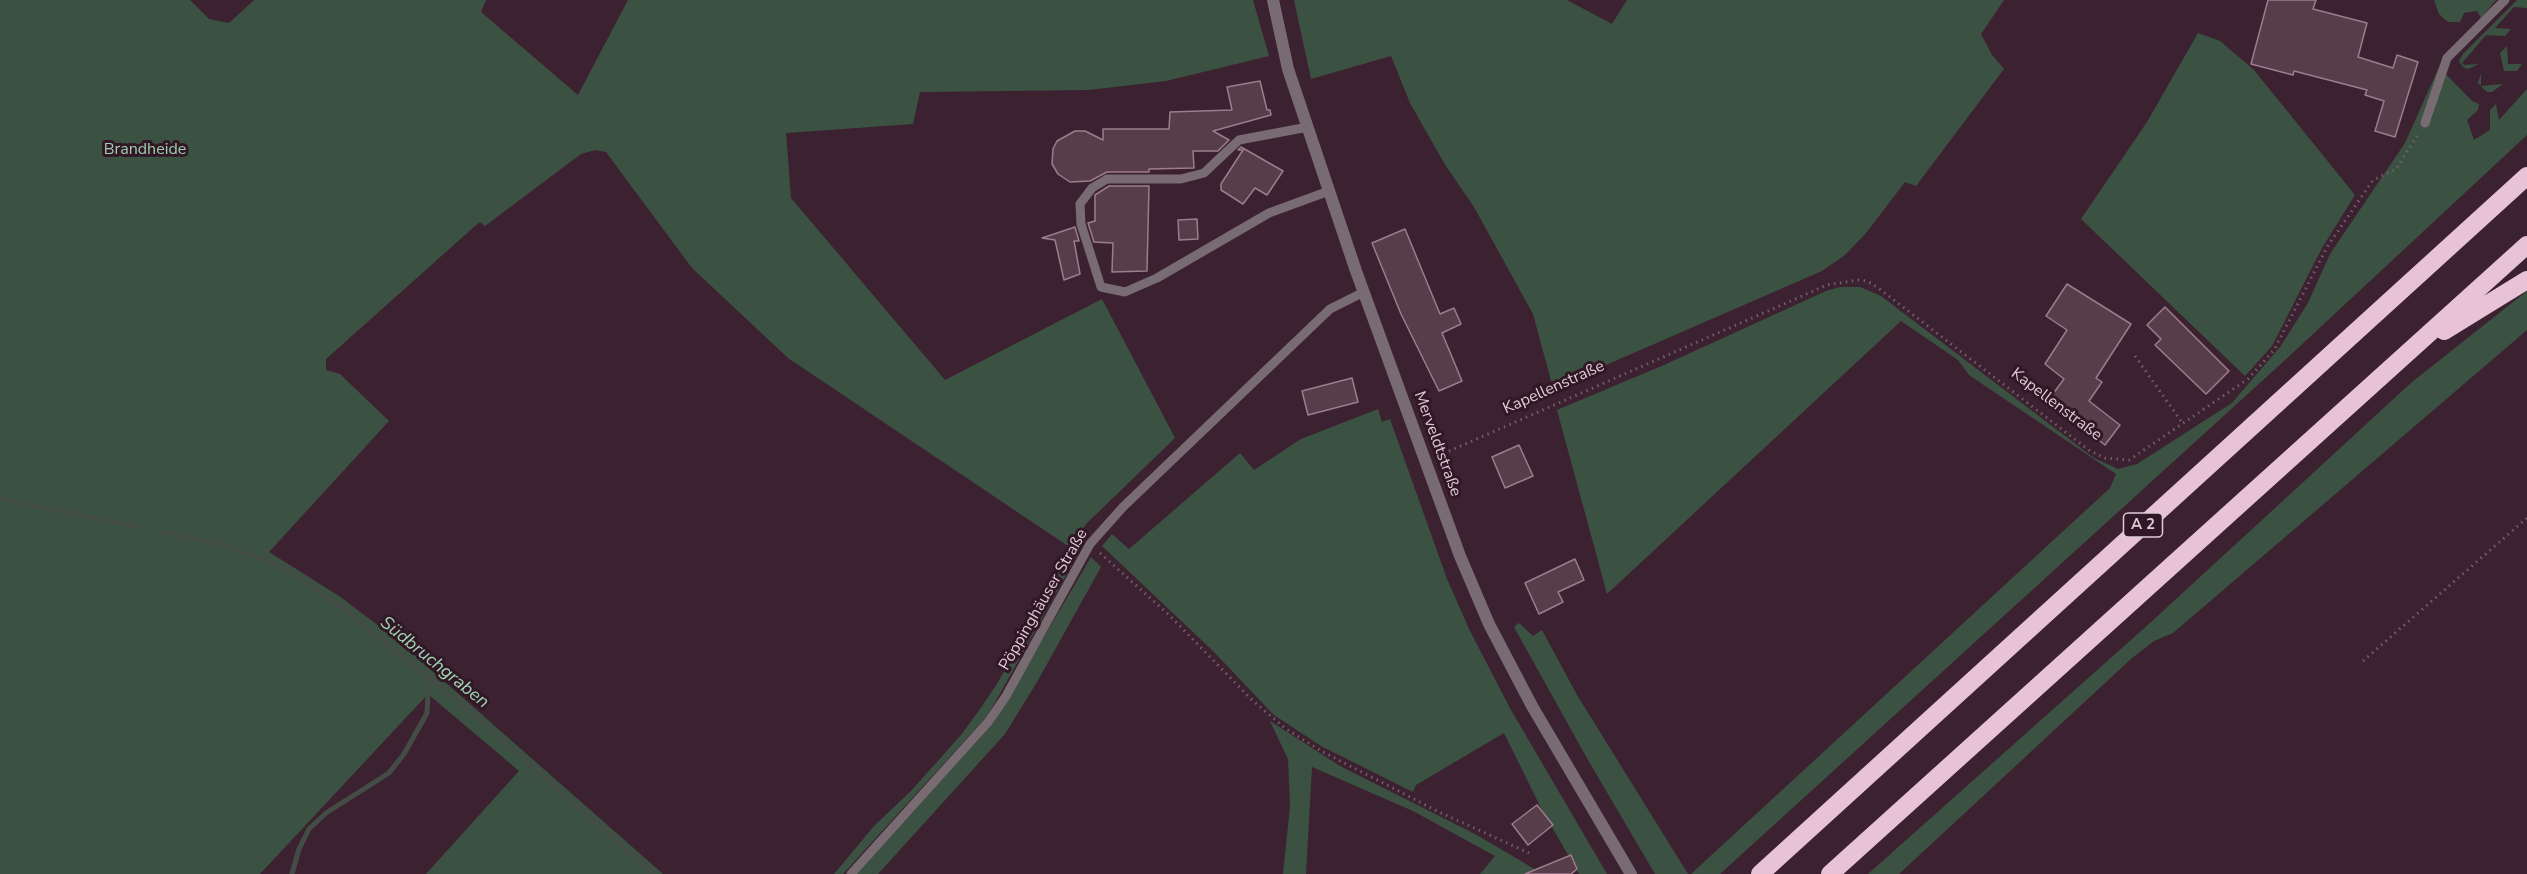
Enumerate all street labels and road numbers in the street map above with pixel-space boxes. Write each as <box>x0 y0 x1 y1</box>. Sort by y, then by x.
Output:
street label: Kapellenstraße <box>1500 357 1608 419</box>
street label: Kapellenstraße <box>2007 365 2105 445</box>
street label: Merveldtstraße <box>1409 389 1465 499</box>
road number: A 2 <box>2124 513 2162 537</box>
street label: Pöppinghäuser Straße <box>996 526 1092 674</box>

